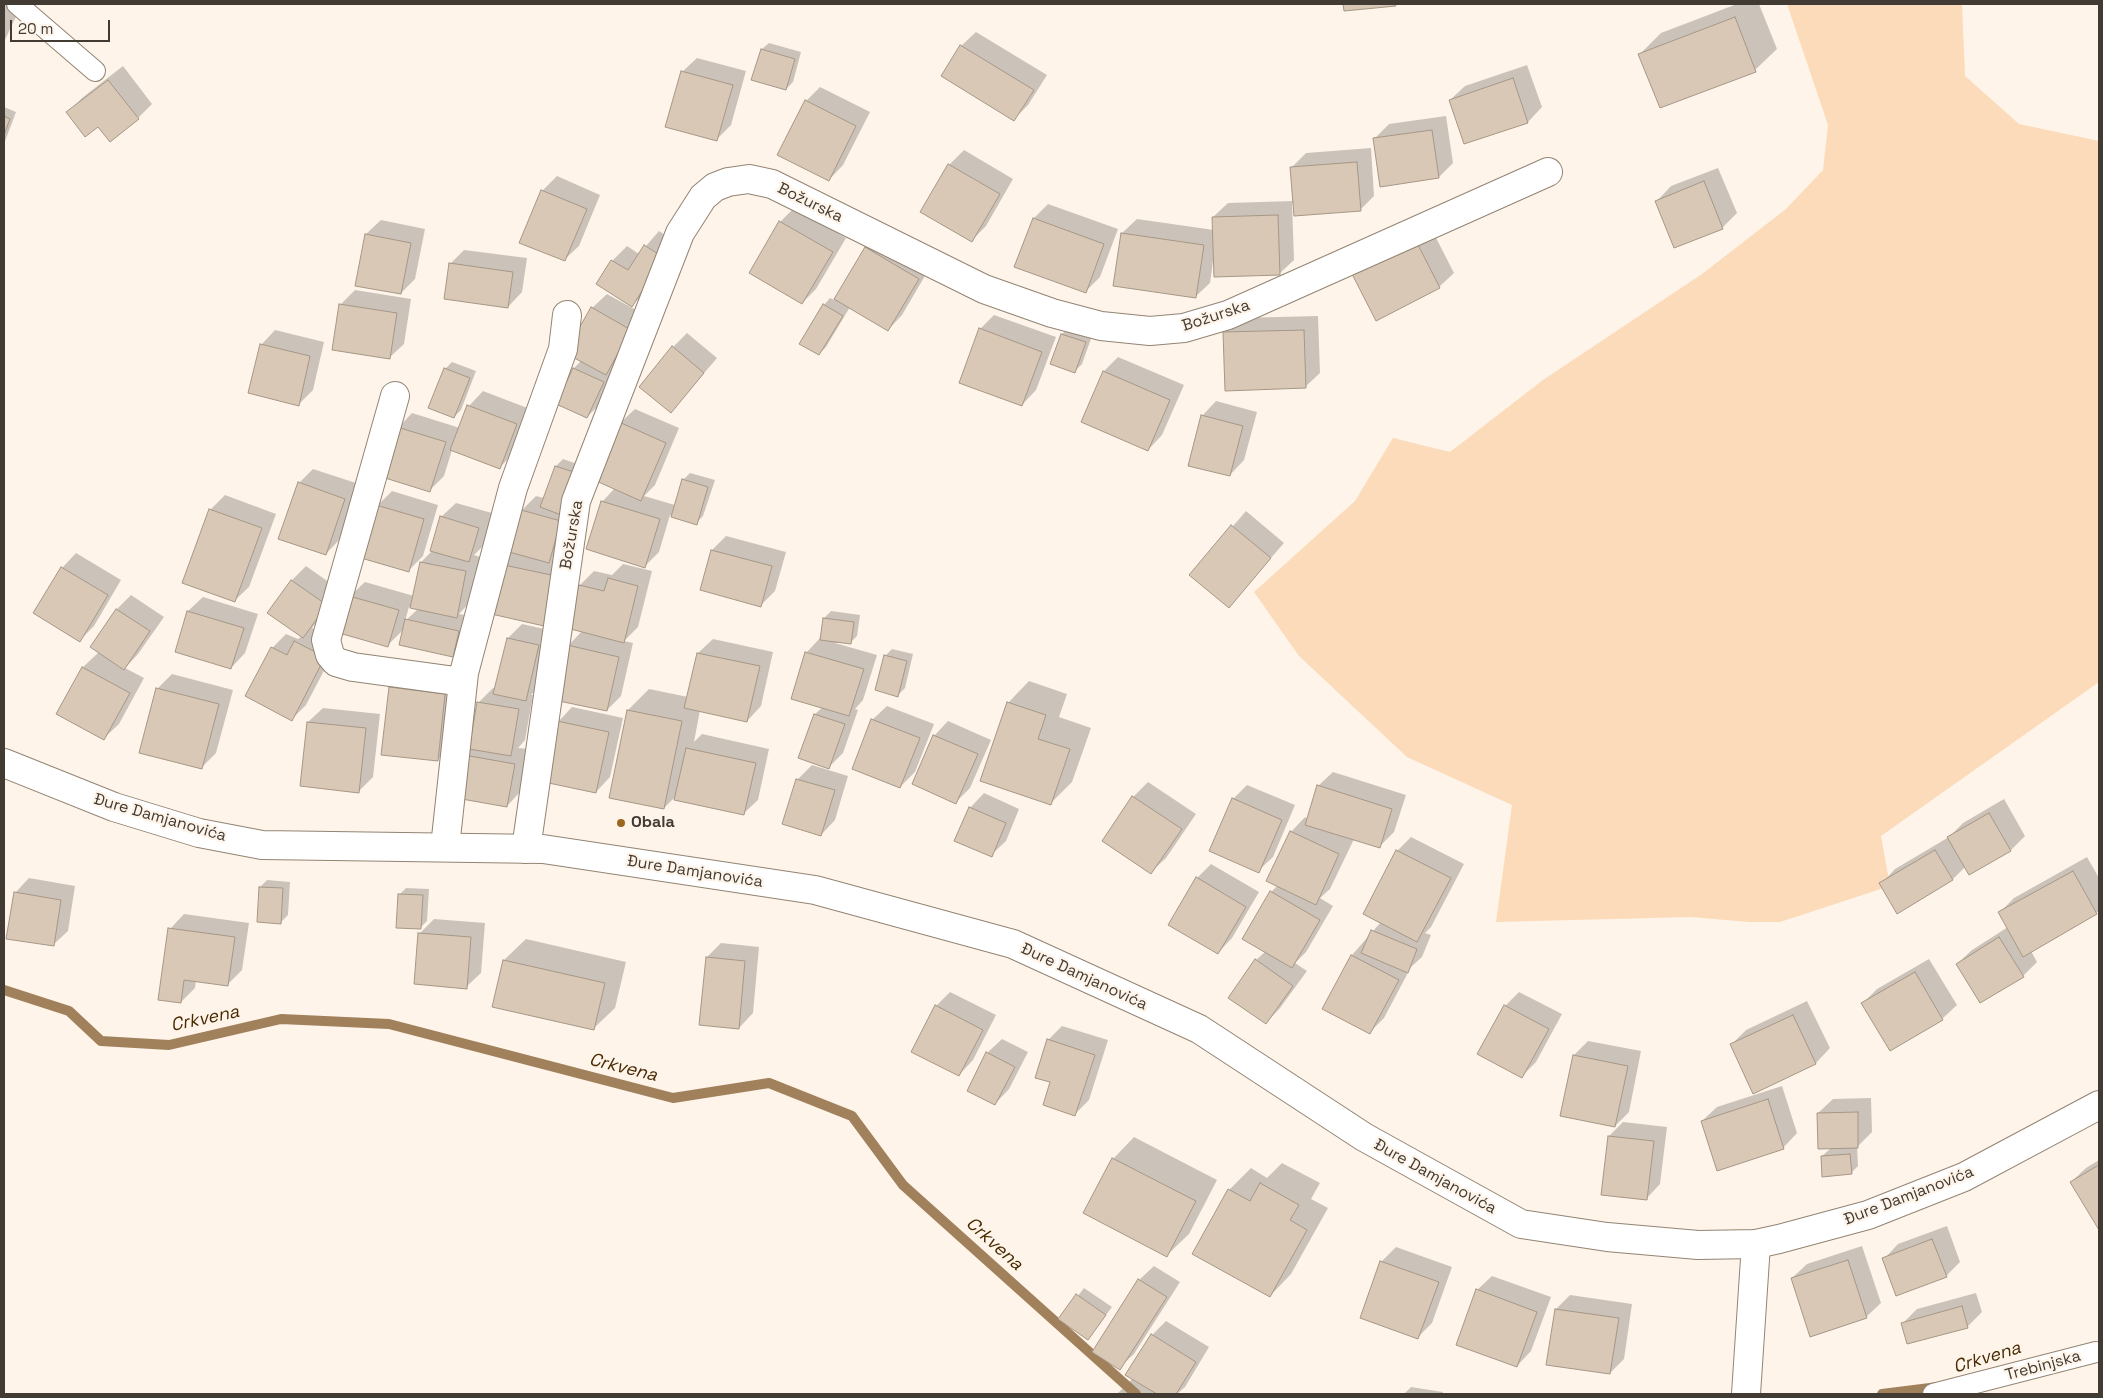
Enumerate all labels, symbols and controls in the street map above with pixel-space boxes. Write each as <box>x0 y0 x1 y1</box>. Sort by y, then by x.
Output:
scale bar <box>12 10 112 42</box>
text: 20 m <box>18 19 53 38</box>
street label: Božurska <box>774 179 846 227</box>
street label: Božurska <box>1180 296 1252 336</box>
street label: Božurska <box>556 499 588 571</box>
street label: Đure Damjanovića <box>91 790 229 846</box>
place label: Obala <box>631 813 675 833</box>
marker: Obala <box>615 817 627 829</box>
street label: Đure Damjanovića <box>626 852 764 892</box>
street label: Đure Damjanovića <box>1018 939 1150 1015</box>
water label: Crkvena <box>169 1001 241 1037</box>
water label: Crkvena <box>587 1049 659 1087</box>
street label: Đure Damjanovića <box>1370 1135 1500 1219</box>
street label: Đure Damjanovića <box>1842 1162 1976 1230</box>
water label: Crkvena <box>961 1213 1027 1275</box>
water label: Crkvena <box>1951 1338 2023 1378</box>
street label: Trebinjska <box>2003 1347 2083 1385</box>

